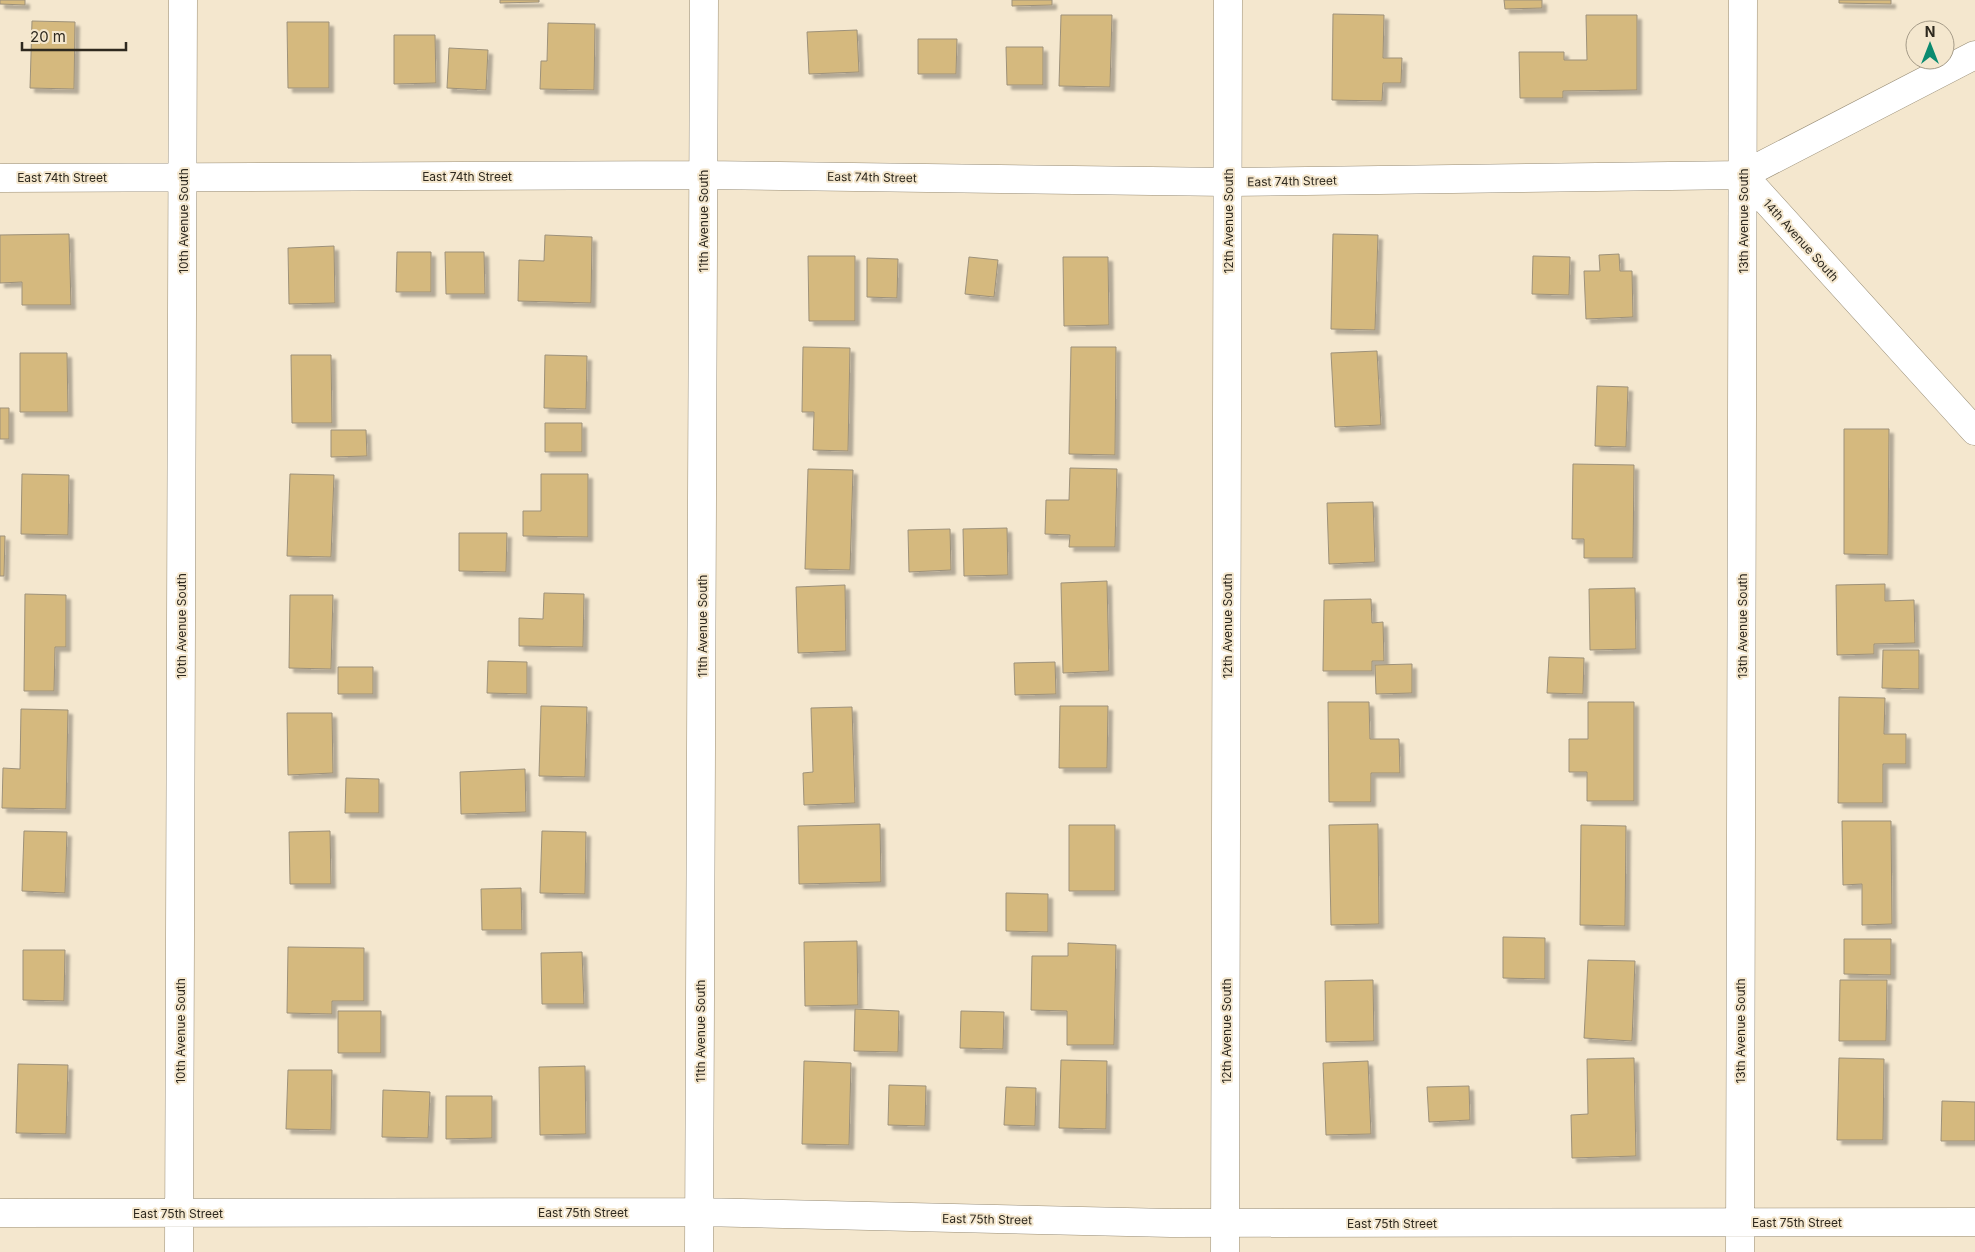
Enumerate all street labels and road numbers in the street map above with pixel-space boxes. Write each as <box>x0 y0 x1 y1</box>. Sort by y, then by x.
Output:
street label: 10th Avenue South <box>176 168 191 274</box>
street label: 12th Avenue South <box>1221 168 1236 274</box>
street label: 13th Avenue South <box>1736 168 1751 274</box>
street label: East 74th Street <box>422 169 512 184</box>
street label: East 74th Street <box>827 169 917 185</box>
street label: East 74th Street <box>17 170 107 185</box>
street label: 11th Avenue South <box>696 170 711 272</box>
street label: East 74th Street <box>1247 173 1337 189</box>
street label: 14th Avenue South <box>1760 196 1842 284</box>
street label: 10th Avenue South <box>174 573 189 679</box>
street label: 12th Avenue South <box>1220 573 1235 679</box>
street label: 13th Avenue South <box>1735 573 1750 679</box>
street label: 11th Avenue South <box>695 575 710 677</box>
street label: 10th Avenue South <box>173 978 188 1084</box>
street label: 12th Avenue South <box>1219 978 1234 1084</box>
street label: 13th Avenue South <box>1733 978 1748 1084</box>
street label: 11th Avenue South <box>693 980 708 1082</box>
street label: East 75th Street <box>538 1205 628 1220</box>
street label: East 75th Street <box>133 1206 223 1221</box>
street label: East 75th Street <box>942 1211 1032 1227</box>
street label: East 75th Street <box>1752 1215 1842 1230</box>
street label: East 75th Street <box>1347 1216 1437 1231</box>

